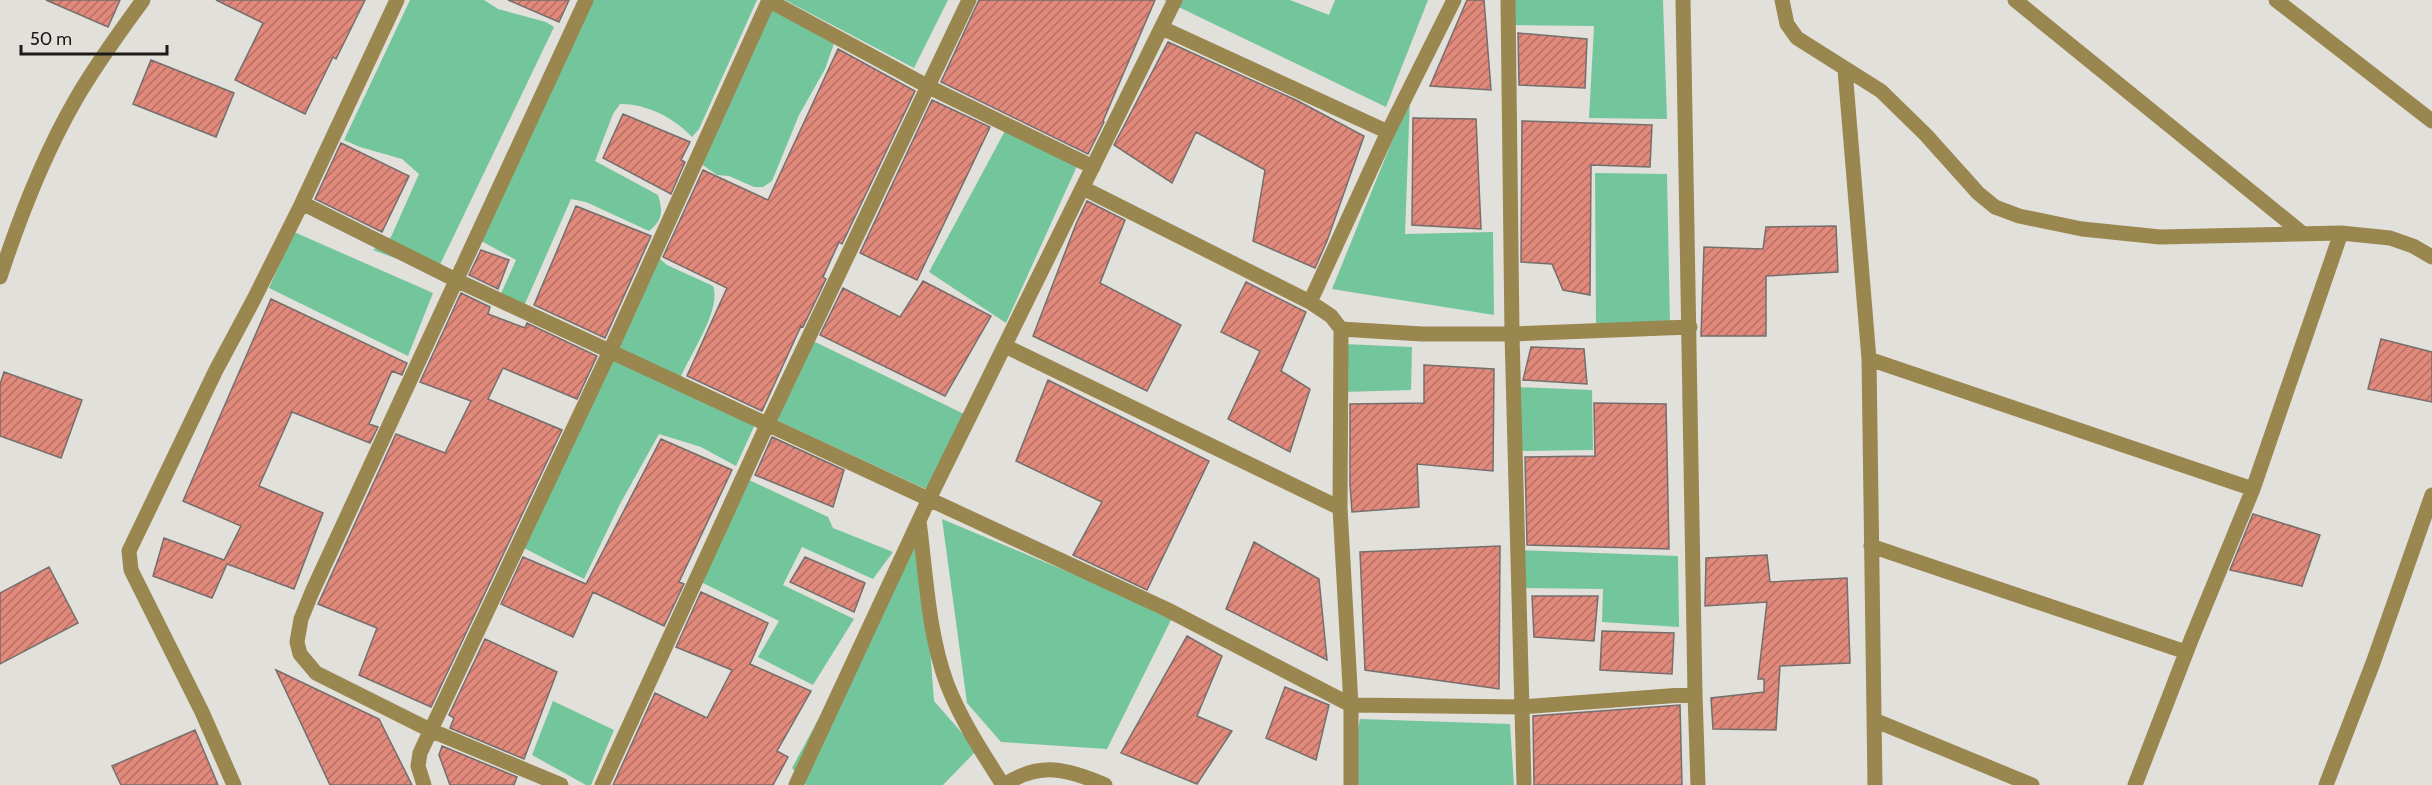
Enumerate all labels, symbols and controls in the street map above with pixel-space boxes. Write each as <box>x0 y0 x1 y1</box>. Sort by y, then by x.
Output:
scale bar <box>21 18 166 56</box>
text: 50 m <box>30 28 72 50</box>

